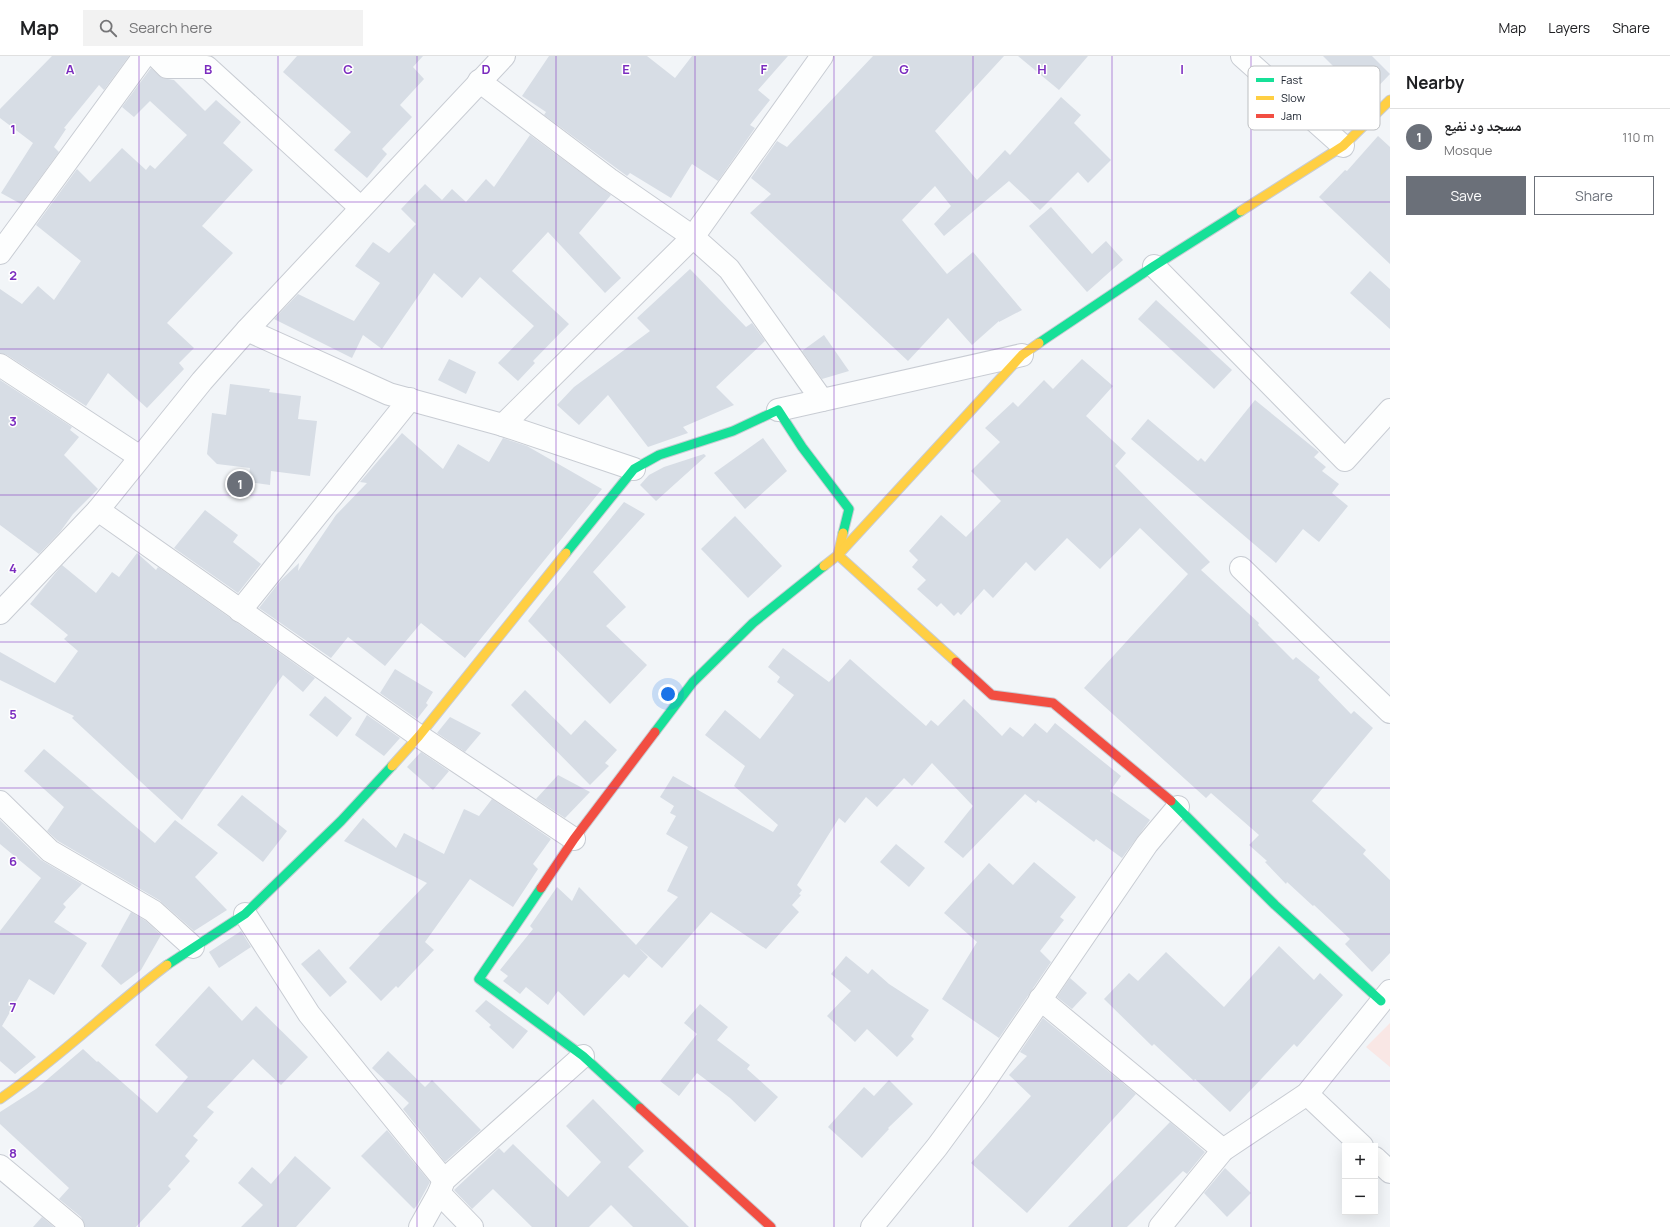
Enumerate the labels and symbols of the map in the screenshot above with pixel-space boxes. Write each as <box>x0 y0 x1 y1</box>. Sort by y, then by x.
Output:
text: A <box>66 60 75 78</box>
text: B <box>204 60 212 78</box>
text: C <box>343 60 353 78</box>
text: D <box>481 60 491 78</box>
text: E <box>622 60 630 78</box>
text: F <box>761 60 768 78</box>
text: G <box>899 60 909 78</box>
text: H <box>1037 60 1047 78</box>
text: I <box>1180 60 1184 78</box>
legend <box>1248 66 1380 130</box>
text: Fast <box>1281 72 1303 87</box>
text: Slow <box>1281 90 1306 105</box>
text: Jam <box>1281 108 1302 123</box>
text: 1 <box>10 120 16 138</box>
text: 2 <box>9 266 17 284</box>
text: 3 <box>9 412 17 430</box>
pin: 1 <box>227 469 253 499</box>
text: 4 <box>9 559 17 577</box>
your location <box>658 684 678 704</box>
text: 5 <box>9 705 17 723</box>
text: 6 <box>9 852 17 870</box>
text: 7 <box>10 998 17 1016</box>
text: 8 <box>9 1144 17 1162</box>

